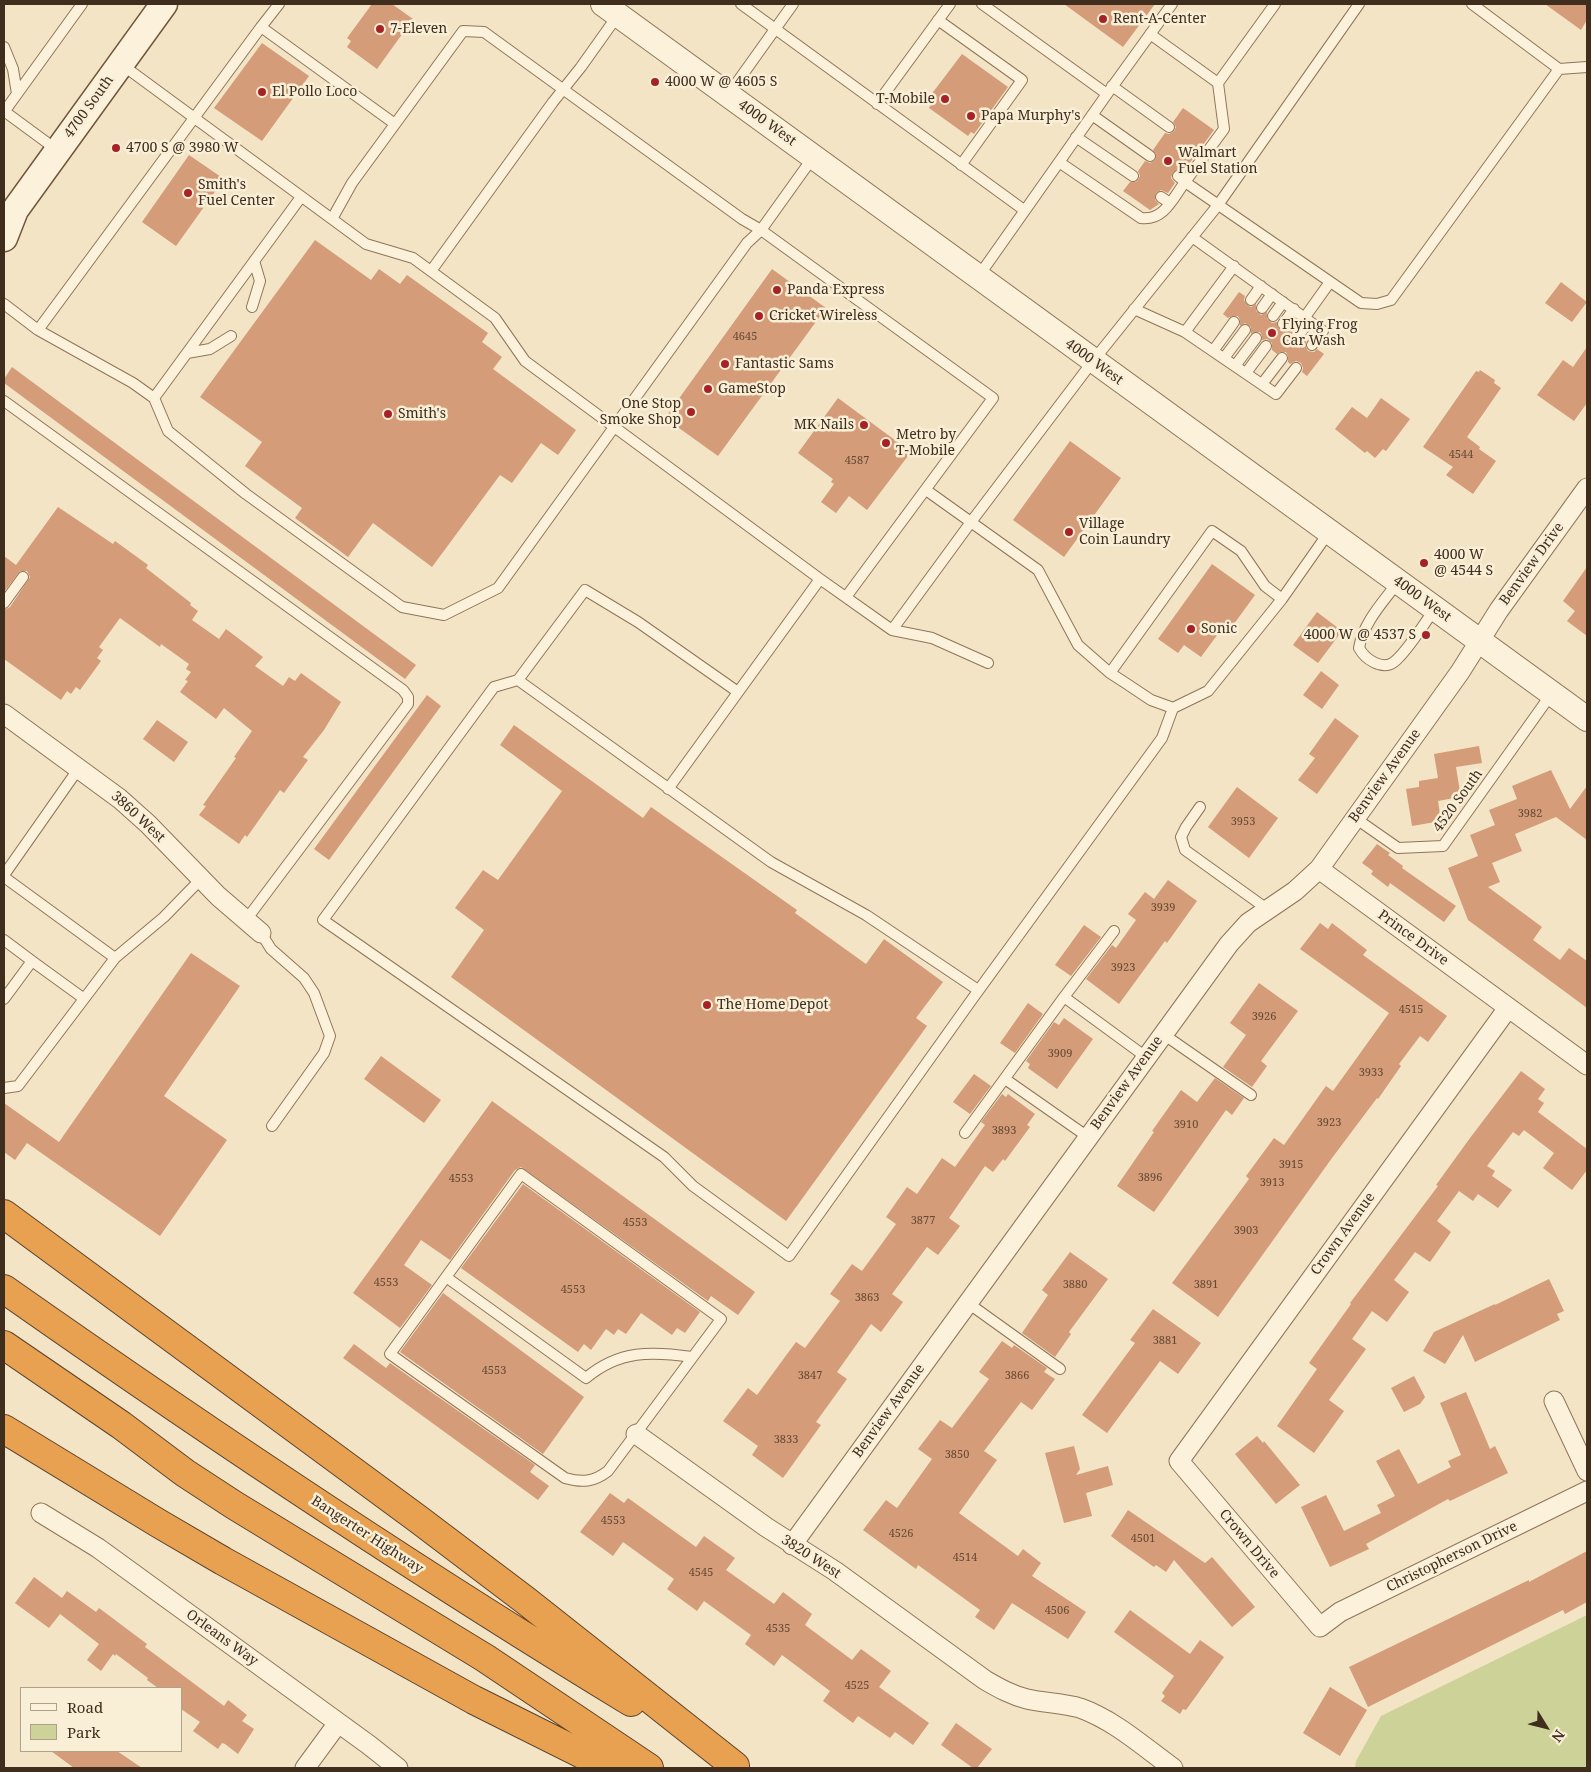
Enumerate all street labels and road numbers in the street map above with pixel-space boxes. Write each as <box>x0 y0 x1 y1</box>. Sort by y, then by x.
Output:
street label: 4700 South <box>61 72 117 142</box>
street label: 4000 West <box>735 96 799 150</box>
street label: 4000 West <box>1062 335 1126 389</box>
street label: Benview Drive <box>1496 519 1568 609</box>
street label: 4000 West <box>1390 572 1454 626</box>
street label: Benview Avenue <box>1345 726 1425 826</box>
street label: 4520 South <box>1430 766 1486 836</box>
street label: 3860 West <box>108 788 168 846</box>
street label: Prince Drive <box>1374 907 1452 969</box>
street label: Benview Avenue <box>1087 1033 1167 1133</box>
street label: Crown Avenue <box>1307 1189 1379 1279</box>
street label: Benview Avenue <box>849 1361 929 1461</box>
street label: Bangerter Highway <box>308 1493 426 1577</box>
street label: Crown Drive <box>1215 1506 1283 1582</box>
street label: Christopherson Drive <box>1384 1518 1520 1596</box>
street label: 3820 West <box>778 1532 844 1582</box>
street label: Orleans Way <box>183 1606 261 1670</box>

